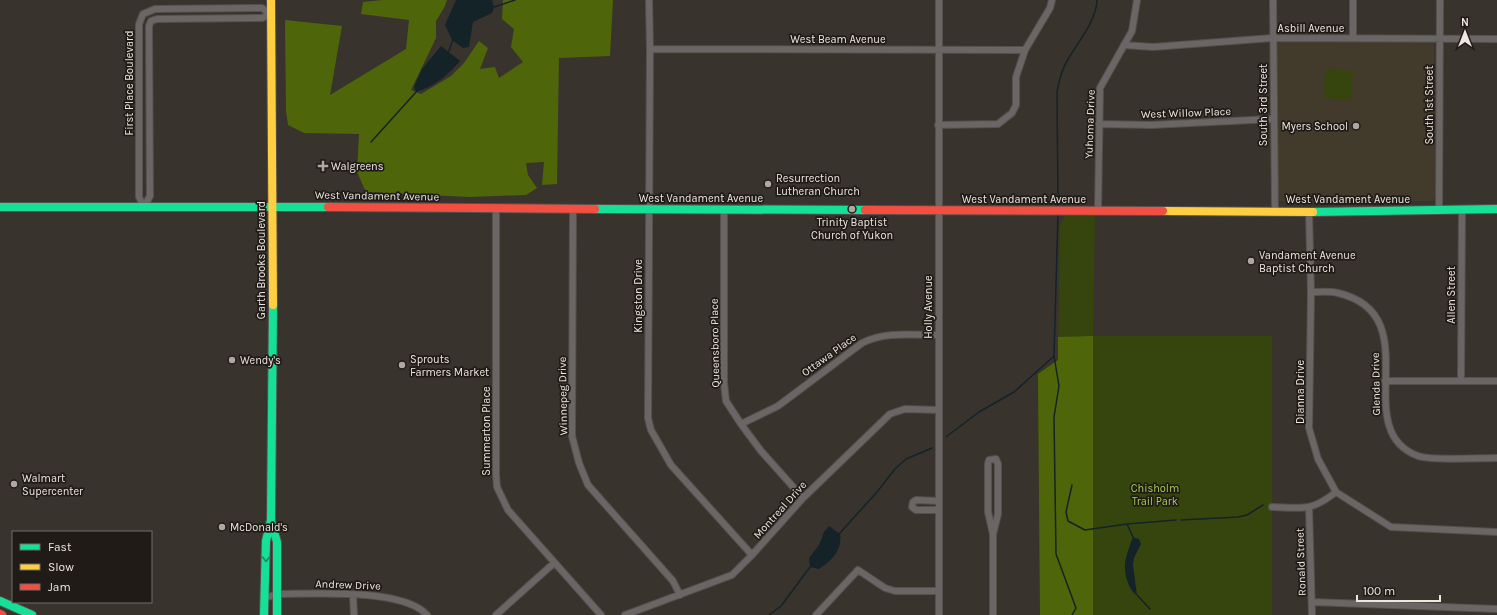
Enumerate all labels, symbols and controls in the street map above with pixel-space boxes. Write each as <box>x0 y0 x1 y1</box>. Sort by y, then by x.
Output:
north arrow <box>1445 12 1485 52</box>
text: N <box>1461 16 1469 29</box>
street label: Asbill Avenue <box>1278 22 1345 35</box>
street label: First Place Boulevard <box>123 30 136 136</box>
street label: West Beam Avenue <box>790 33 886 46</box>
street label: South 3rd Street <box>1257 64 1270 146</box>
street label: South 1st Street <box>1423 65 1436 145</box>
street label: Yuhoma Drive <box>1082 89 1098 159</box>
street label: West Willow Place <box>1141 105 1232 121</box>
place label: Myers School <box>1281 120 1348 133</box>
marker: Myers School <box>1351 121 1361 131</box>
place label: Walgreens <box>331 160 384 173</box>
marker: Walgreens <box>318 161 328 171</box>
place label: Resurrection Lutheran Church <box>776 172 860 198</box>
marker: Resurrection Lutheran Church <box>763 179 773 189</box>
street label: West Vandament Avenue <box>315 188 440 204</box>
street label: West Vandament Avenue <box>639 192 763 205</box>
street label: West Vandament Avenue <box>962 193 1086 206</box>
street label: West Vandament Avenue <box>1286 193 1410 206</box>
street label: Garth Brooks Boulevard <box>255 201 268 319</box>
marker: Trinity Baptist Church of Yukon <box>847 204 857 214</box>
place label: Trinity Baptist Church of Yukon <box>811 216 893 242</box>
place label: Vandament Avenue Baptist Church <box>1259 249 1356 275</box>
marker: Vandament Avenue Baptist Church <box>1246 256 1256 266</box>
street label: Kingston Drive <box>632 259 645 333</box>
street label: Allen Street <box>1445 266 1458 324</box>
street label: Holly Avenue <box>922 275 935 339</box>
street label: Queensboro Place <box>708 298 722 388</box>
street label: Ottawa Place <box>799 331 859 379</box>
street label: Glenda Drive <box>1369 352 1383 416</box>
place label: Sprouts Farmers Market <box>410 353 489 379</box>
place label: Wendy's <box>240 354 281 367</box>
marker: Wendy's <box>227 355 237 365</box>
street label: Winnepeg Drive <box>556 356 570 435</box>
marker: Sprouts Farmers Market <box>397 360 407 370</box>
street label: Dianna Drive <box>1294 360 1307 424</box>
street label: Summerton Place <box>480 386 493 476</box>
place label: Walmart Supercenter <box>22 472 83 498</box>
street label: Montreal Drive <box>751 478 810 542</box>
marker: Walmart Supercenter <box>9 479 19 489</box>
park label: Chisholm Trail Park <box>1131 482 1179 508</box>
place label: McDonald's <box>230 521 288 534</box>
marker: McDonald's <box>217 522 227 532</box>
street label: Ronald Street <box>1293 528 1309 596</box>
legend <box>12 531 152 603</box>
text: Fast <box>48 540 72 554</box>
one-way arrow <box>262 556 270 562</box>
text: Slow <box>48 560 74 574</box>
street label: Andrew Drive <box>315 577 381 593</box>
scale bar <box>1357 577 1440 603</box>
text: Jam <box>48 580 71 594</box>
text: 100 m <box>1363 584 1395 598</box>

